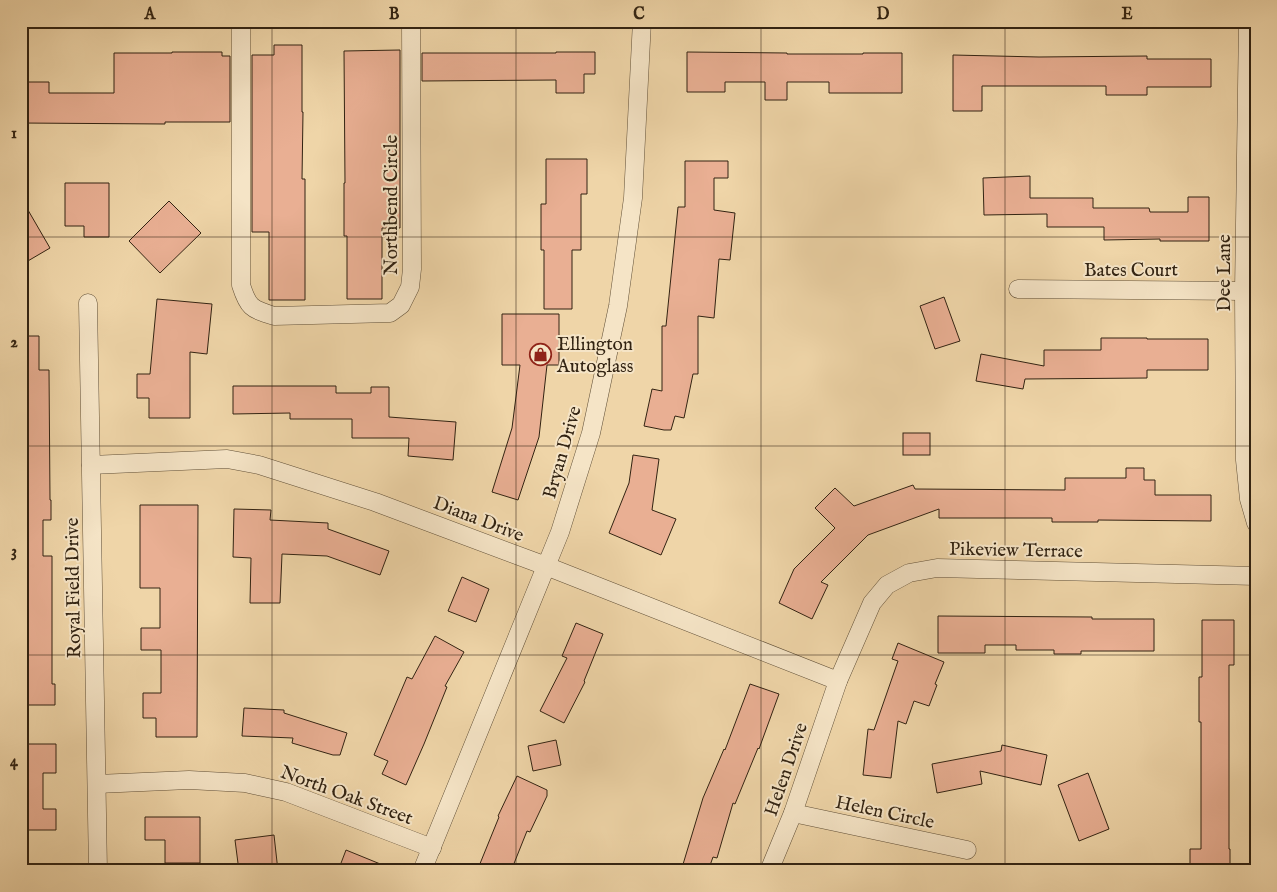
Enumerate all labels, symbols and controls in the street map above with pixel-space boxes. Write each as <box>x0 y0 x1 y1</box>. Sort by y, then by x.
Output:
text: A <box>144 5 157 25</box>
text: B <box>389 5 400 25</box>
text: C <box>633 5 645 25</box>
text: D <box>877 5 890 25</box>
text: E <box>1121 5 1133 25</box>
text: 1 <box>11 124 17 144</box>
street label: Northbend Circle <box>380 134 404 275</box>
street label: Dee Lane <box>1213 234 1237 312</box>
street label: Bates Court <box>1084 259 1178 283</box>
text: 2 <box>10 333 18 353</box>
place label: Ellington Autoglass <box>556 333 633 379</box>
shop icon: Ellington Autoglass <box>529 342 553 366</box>
street label: Bryan Drive <box>538 403 588 502</box>
street label: Diana Drive <box>430 492 527 548</box>
street label: Royal Field Drive <box>61 517 87 658</box>
street label: Pikeview Terrace <box>949 538 1083 564</box>
text: 3 <box>11 542 17 562</box>
street label: Helen Drive <box>760 720 814 819</box>
text: 4 <box>10 752 19 772</box>
street label: North Oak Street <box>277 761 416 831</box>
street label: Helen Circle <box>833 791 936 835</box>

